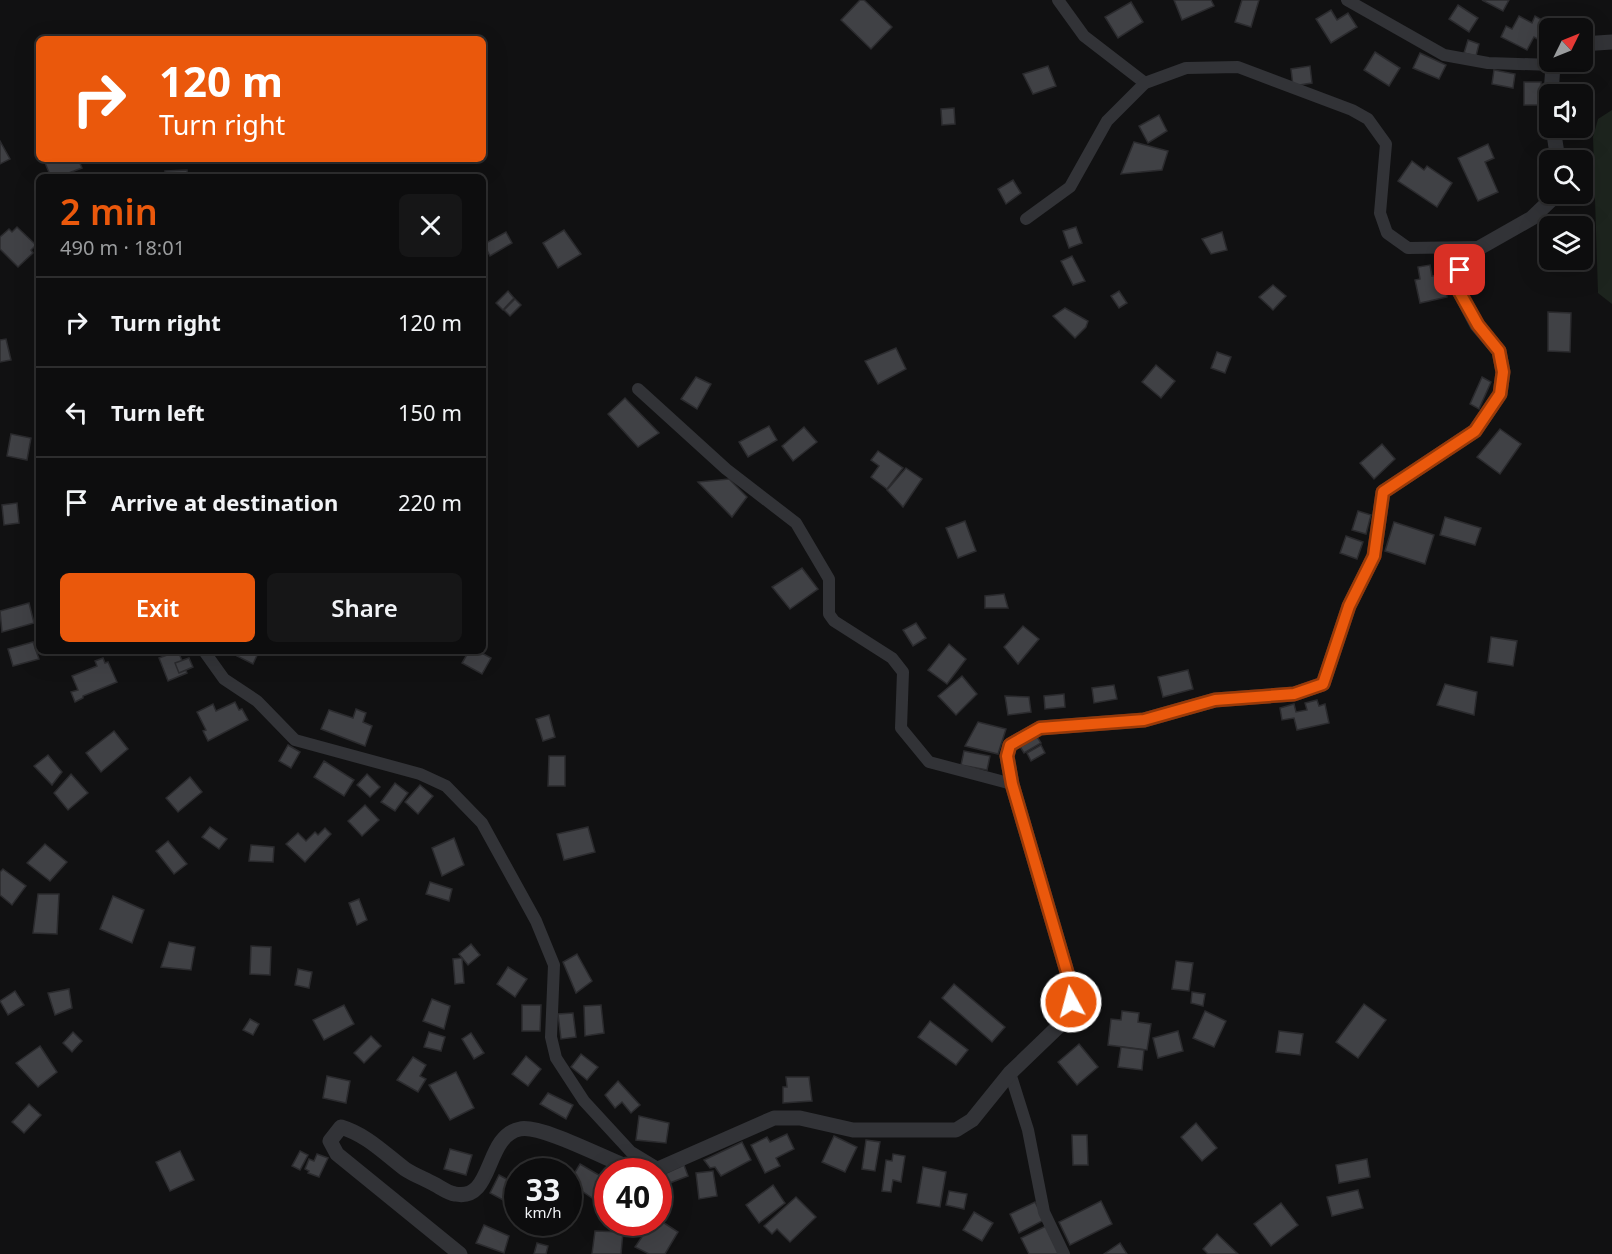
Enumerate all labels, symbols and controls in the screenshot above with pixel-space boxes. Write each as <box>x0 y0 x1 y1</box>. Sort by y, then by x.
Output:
north arrow <box>1539 18 1593 72</box>
map controls <box>1539 18 1593 270</box>
text: 120 m <box>159 52 283 109</box>
icon: right <box>60 60 138 138</box>
button: sound <box>1539 84 1593 138</box>
text: Turn right <box>159 106 285 143</box>
button: search <box>1539 150 1593 204</box>
text: 2 min <box>60 187 158 236</box>
button: close <box>399 194 462 257</box>
button: layers <box>1539 216 1593 270</box>
text: 490 m · 18:01 <box>60 234 185 261</box>
pin <box>1434 244 1485 295</box>
icon: arrive <box>1443 253 1476 286</box>
icon: right <box>60 306 93 339</box>
text: Turn right <box>111 307 221 337</box>
text: 120 m <box>398 307 462 337</box>
icon: left <box>60 396 93 429</box>
text: Turn left <box>111 397 205 427</box>
text: 150 m <box>398 397 462 427</box>
icon: arrive <box>60 486 93 519</box>
text: Arrive at destination <box>111 487 338 517</box>
text: 220 m <box>398 487 462 517</box>
button: Exit <box>60 573 255 642</box>
button: Share <box>267 573 462 642</box>
position arrow <box>1039 970 1103 1034</box>
speed limit sign: 40 <box>594 1158 672 1236</box>
text: 33 <box>526 1169 560 1210</box>
text: km/h <box>525 1202 561 1222</box>

